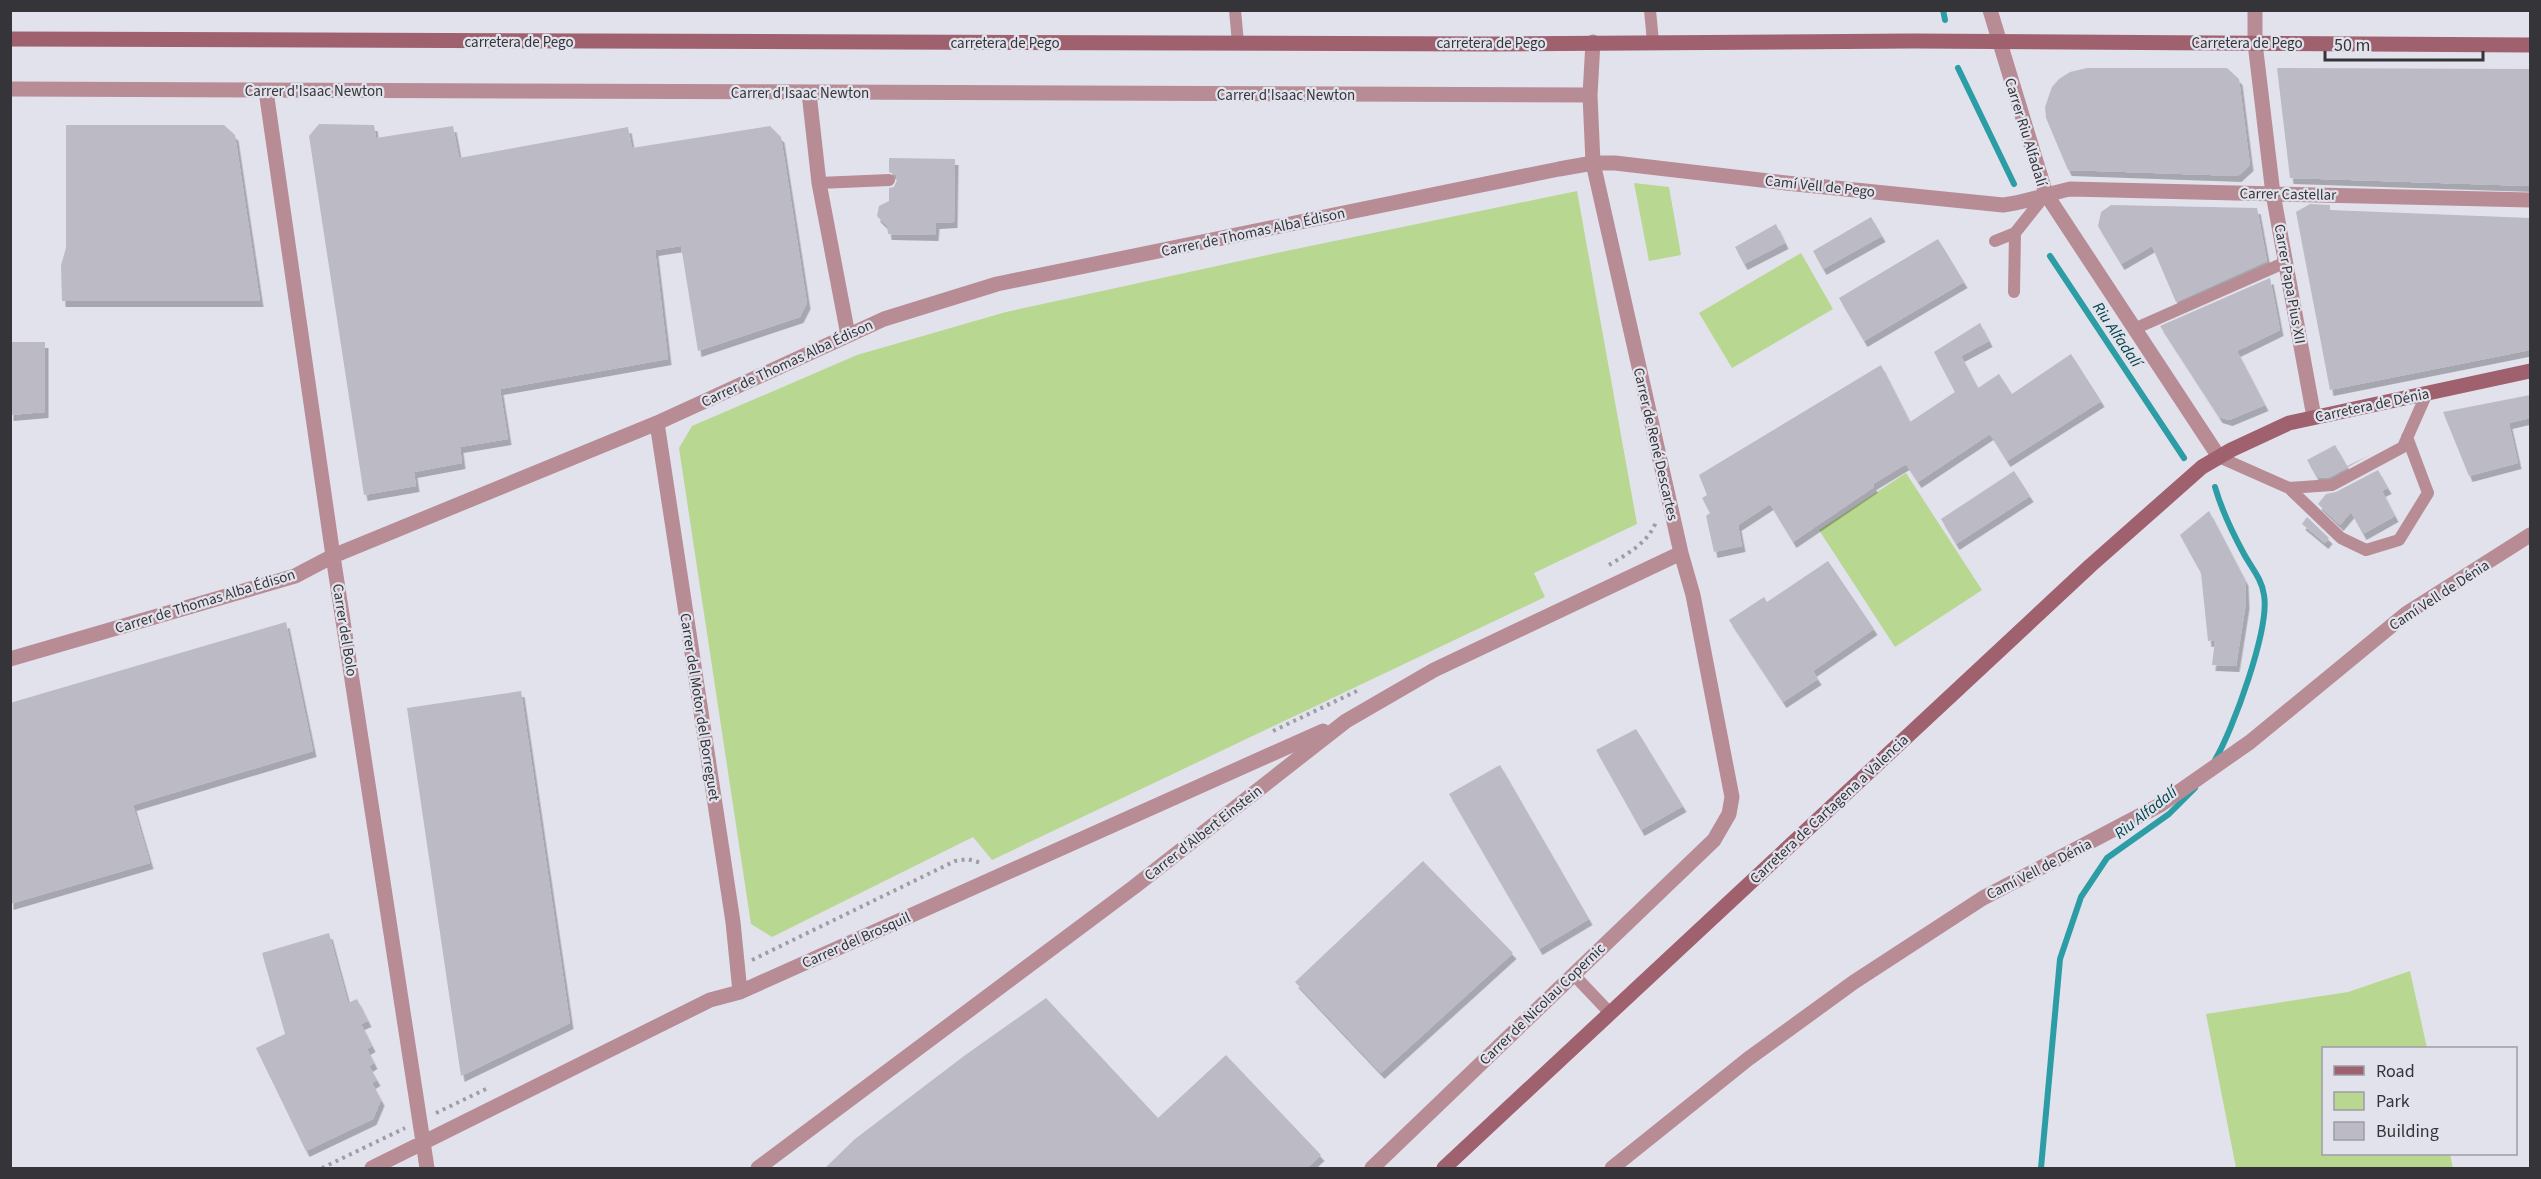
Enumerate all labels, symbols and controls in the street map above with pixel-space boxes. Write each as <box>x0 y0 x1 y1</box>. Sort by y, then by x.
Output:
scale bar <box>2325 24 2482 62</box>
street label: carretera de Pego <box>464 32 574 53</box>
street label: carretera de Pego <box>950 33 1060 54</box>
street label: carretera de Pego <box>1436 33 1546 54</box>
street label: Carretera de Pego <box>2191 33 2303 54</box>
text: 50 m <box>2334 33 2370 58</box>
street label: Carrer Riu Alfadalí <box>1999 75 2052 190</box>
street label: Carrer d'Isaac Newton <box>245 81 383 102</box>
street label: Carrer d'Isaac Newton <box>731 83 869 104</box>
street label: Carrer d'Isaac Newton <box>1217 85 1355 106</box>
street label: Camí Vell de Pego <box>1764 170 1876 203</box>
street label: Carrer Castellar <box>2239 183 2337 206</box>
street label: Carrer de Thomas Alba Édison <box>1159 203 1347 262</box>
street label: Carrer Papa Pius XII <box>2269 223 2310 346</box>
water label: Riu Alfadalí <box>2087 298 2148 373</box>
street label: Carrer de Thomas Alba Édison <box>698 314 877 413</box>
street label: Carrer de René Descartes <box>1628 366 1683 523</box>
street label: Carretera de Dénia <box>2313 383 2431 428</box>
street label: Camí Vell de Dénia <box>2385 555 2494 636</box>
street label: Carrer de Thomas Alba Édison <box>112 564 298 639</box>
street label: Carrer del Bolo <box>327 582 362 678</box>
street label: Carrer del Motor del Borreguet <box>674 612 725 802</box>
street label: Carretera de Cartagena a Valencia <box>1745 730 1913 889</box>
water label: Riu Alfadalí <box>2110 780 2183 844</box>
street label: Carrer d'Albert Einstein <box>1140 781 1267 886</box>
street label: Camí Vell de Dénia <box>1983 834 2096 905</box>
street label: Carrer del Brosquil <box>799 907 914 974</box>
street label: Carrer de Nicolau Copernic <box>1475 938 1610 1070</box>
legend <box>2322 1047 2517 1155</box>
text: Road <box>2376 1059 2415 1084</box>
text: Park <box>2376 1089 2410 1114</box>
text: Building <box>2376 1119 2439 1144</box>

